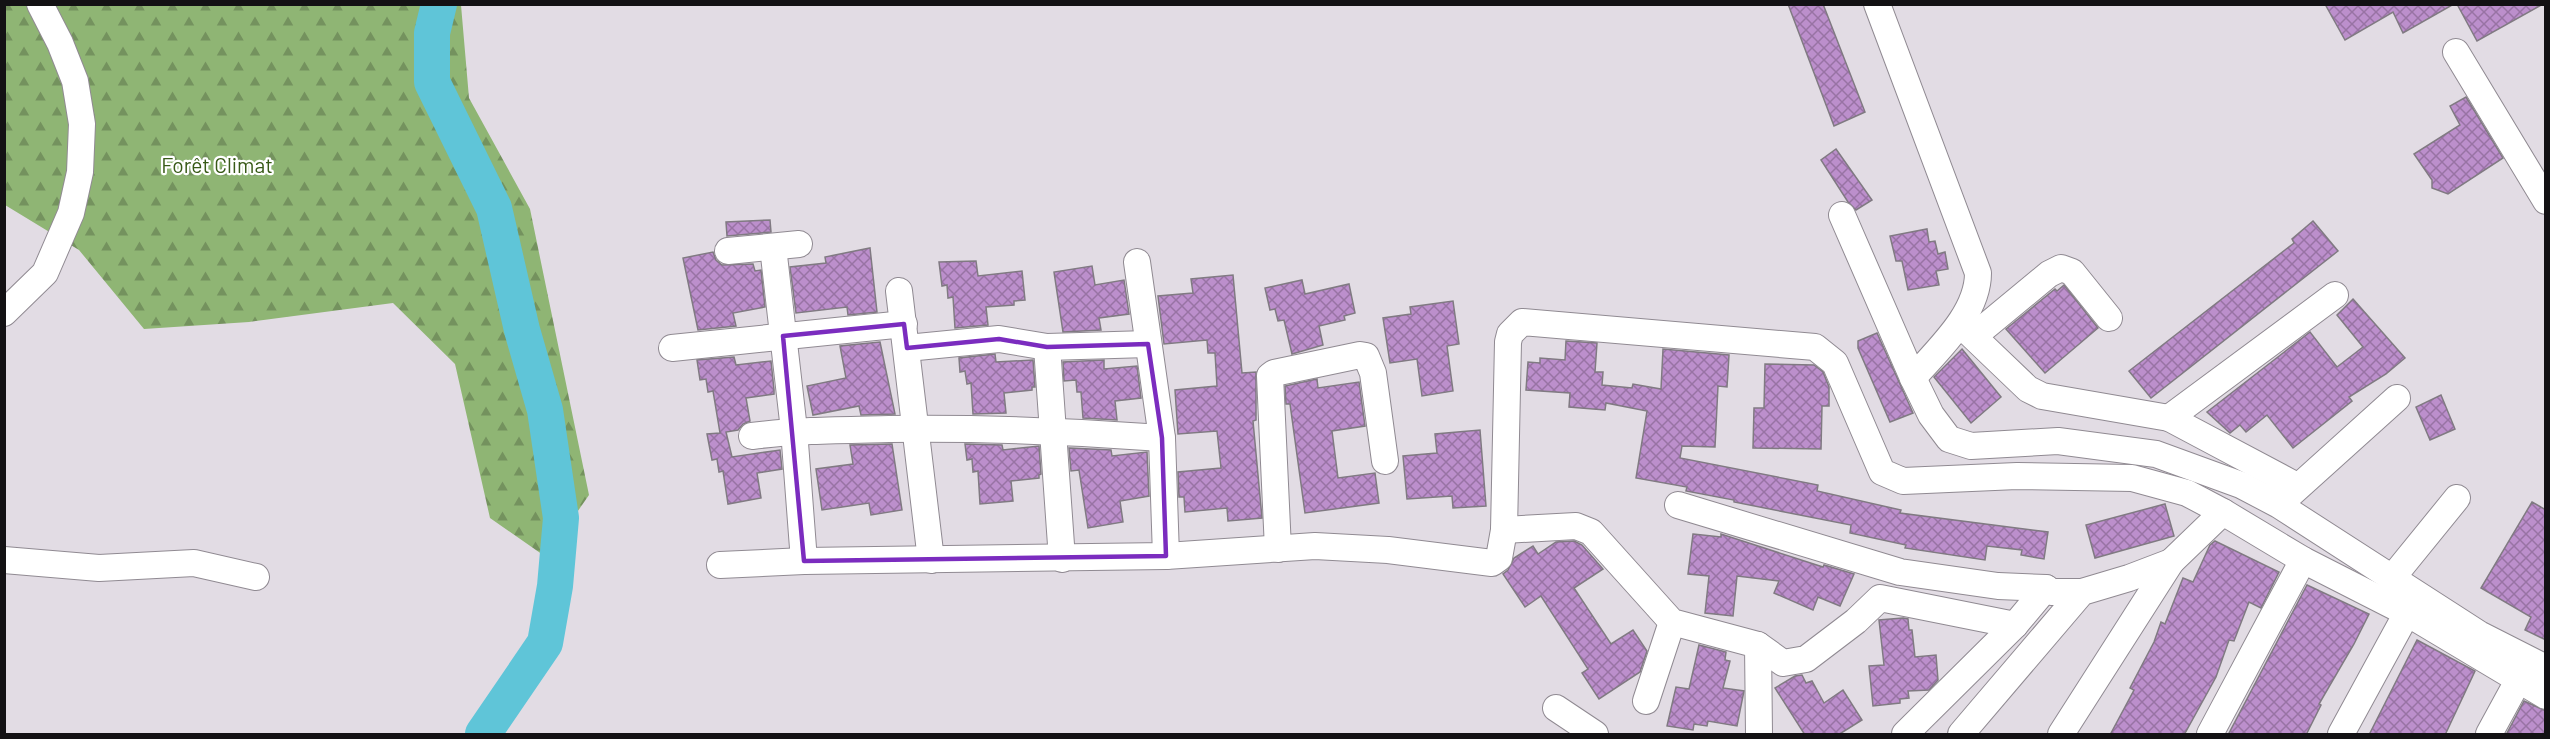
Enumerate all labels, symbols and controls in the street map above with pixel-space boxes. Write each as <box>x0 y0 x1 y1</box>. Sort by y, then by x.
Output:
park label: Forêt Climat <box>161 152 273 177</box>

